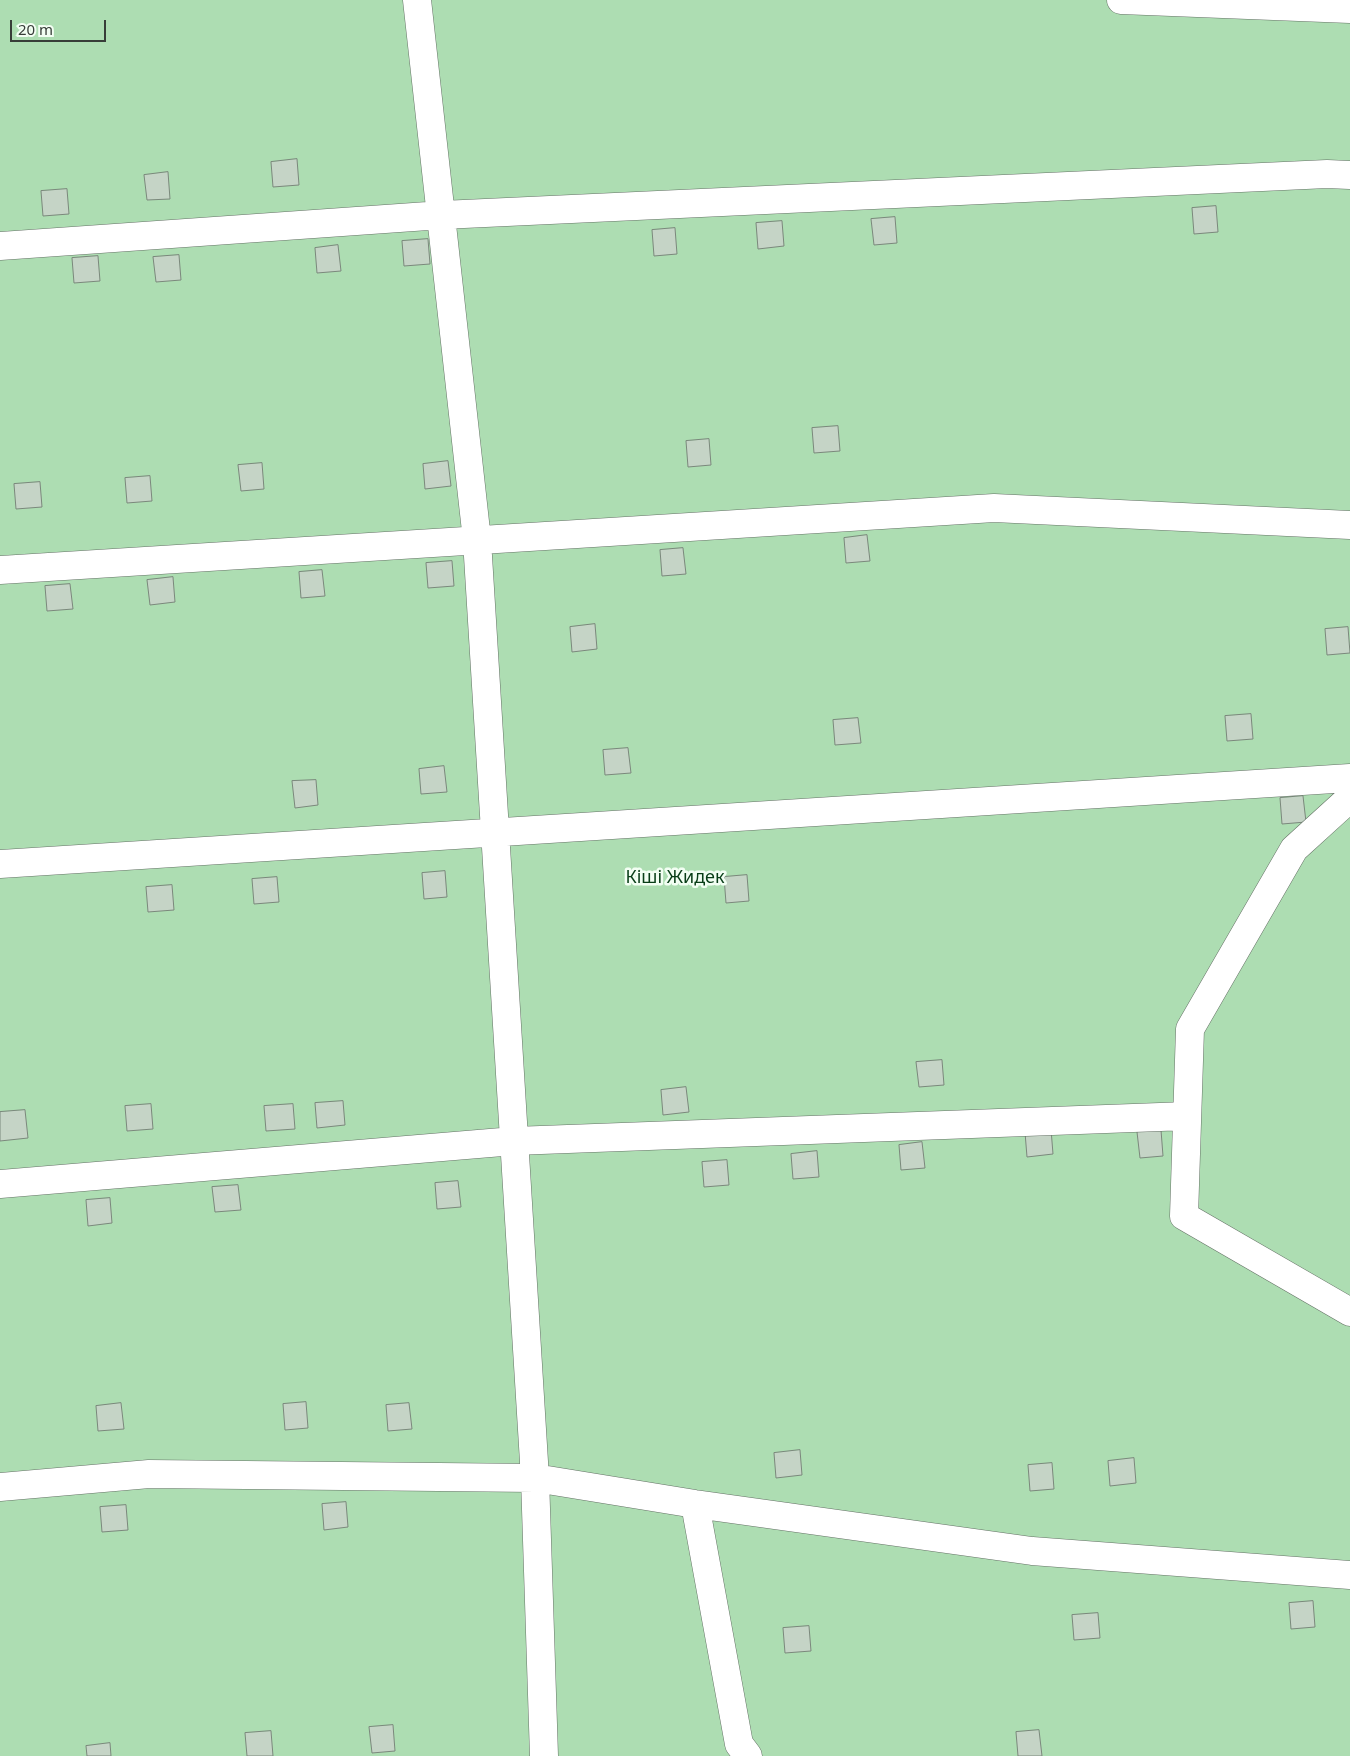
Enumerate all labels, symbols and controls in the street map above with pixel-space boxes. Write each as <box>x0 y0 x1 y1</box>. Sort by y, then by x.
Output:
scale bar <box>12 10 109 42</box>
text: 20 m <box>18 19 53 39</box>
park label: Кіші Жидек <box>625 867 725 889</box>

